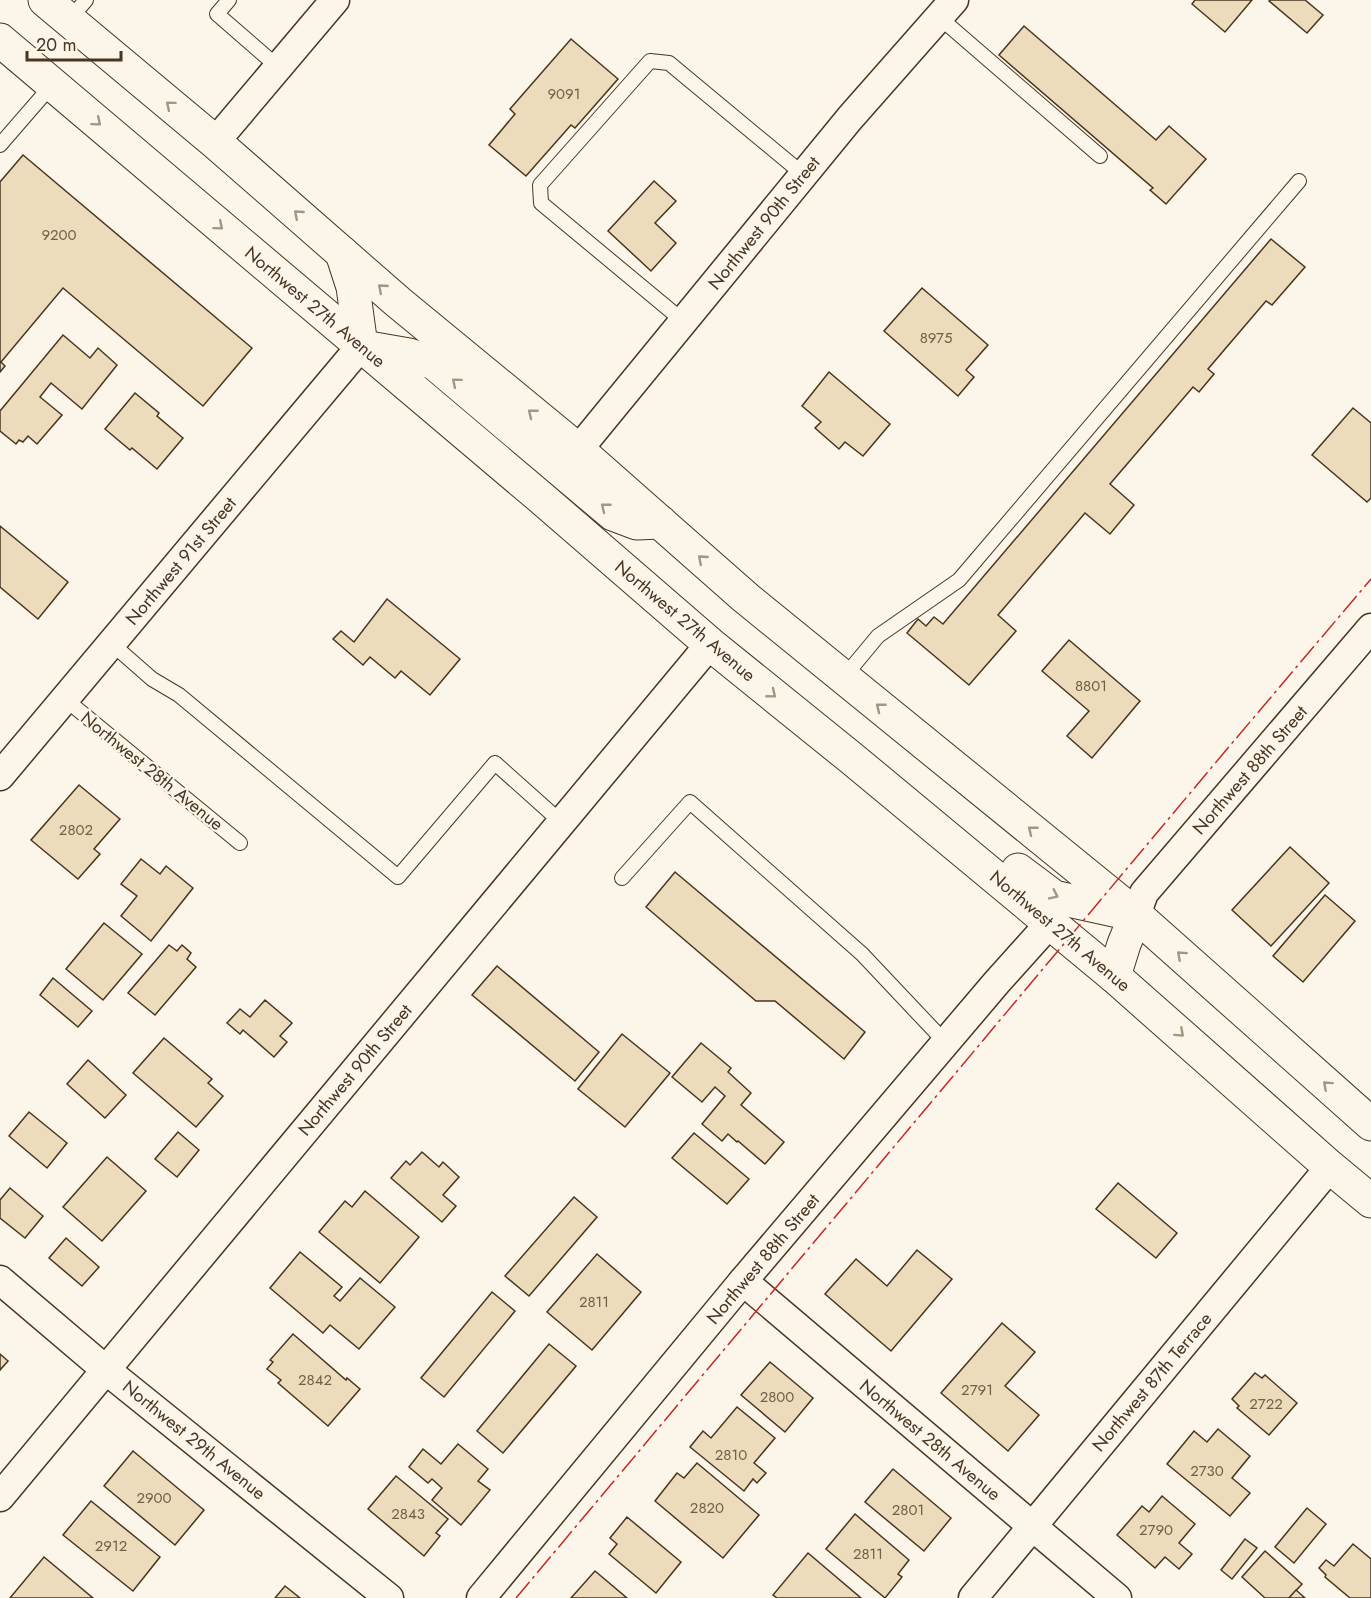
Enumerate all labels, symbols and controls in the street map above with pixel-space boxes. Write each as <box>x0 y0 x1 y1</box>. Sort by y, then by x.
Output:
scale bar <box>27 24 122 62</box>
text: 20 m <box>36 32 76 58</box>
house number: 9091 <box>547 83 581 105</box>
one-way arrow <box>166 101 177 112</box>
one-way arrow <box>90 115 101 126</box>
street label: Northwest 90th Street <box>702 150 826 295</box>
one-way arrow <box>294 211 305 222</box>
one-way arrow <box>212 219 223 230</box>
house number: 9200 <box>41 224 77 246</box>
street label: Northwest 27th Avenue <box>239 240 391 374</box>
one-way arrow <box>378 284 389 295</box>
house number: 8975 <box>920 327 952 349</box>
one-way arrow <box>452 378 463 389</box>
one-way arrow <box>528 409 539 420</box>
street label: Northwest 91st Street <box>120 491 243 631</box>
one-way arrow <box>601 504 612 515</box>
street label: Northwest 27th Avenue <box>609 554 761 688</box>
one-way arrow <box>698 555 708 566</box>
house number: 8801 <box>1075 675 1107 697</box>
one-way arrow <box>765 686 776 697</box>
street label: Northwest 88th Street <box>1187 699 1314 840</box>
one-way arrow <box>876 704 887 715</box>
street label: Northwest 28th Avenue <box>75 705 229 837</box>
house number: 2802 <box>59 819 93 841</box>
one-way arrow <box>1028 827 1039 838</box>
street label: Northwest 27th Avenue <box>984 864 1136 998</box>
one-way arrow <box>1048 887 1059 899</box>
one-way arrow <box>1177 951 1188 962</box>
street label: Northwest 90th Street <box>292 998 418 1142</box>
one-way arrow <box>1173 1026 1184 1037</box>
one-way arrow <box>1323 1081 1334 1092</box>
street label: Northwest 88th Street <box>700 1187 826 1330</box>
house number: 2811 <box>579 1291 609 1313</box>
street label: Northwest 87th Terrace <box>1086 1307 1218 1457</box>
house number: 2842 <box>298 1369 332 1391</box>
street label: Northwest 28th Avenue <box>854 1373 1006 1507</box>
street label: Northwest 29th Avenue <box>117 1374 271 1506</box>
house number: 2791 <box>961 1379 993 1401</box>
house number: 2800 <box>760 1386 794 1408</box>
house number: 2722 <box>1249 1393 1283 1415</box>
house number: 2810 <box>715 1444 747 1466</box>
house number: 2730 <box>1190 1460 1224 1482</box>
house number: 2900 <box>136 1487 172 1509</box>
house number: 2820 <box>690 1497 724 1519</box>
house number: 2801 <box>892 1499 924 1521</box>
house number: 2843 <box>391 1503 425 1525</box>
house number: 2790 <box>1139 1519 1173 1541</box>
house number: 2912 <box>95 1535 127 1557</box>
house number: 2811 <box>853 1543 883 1565</box>

